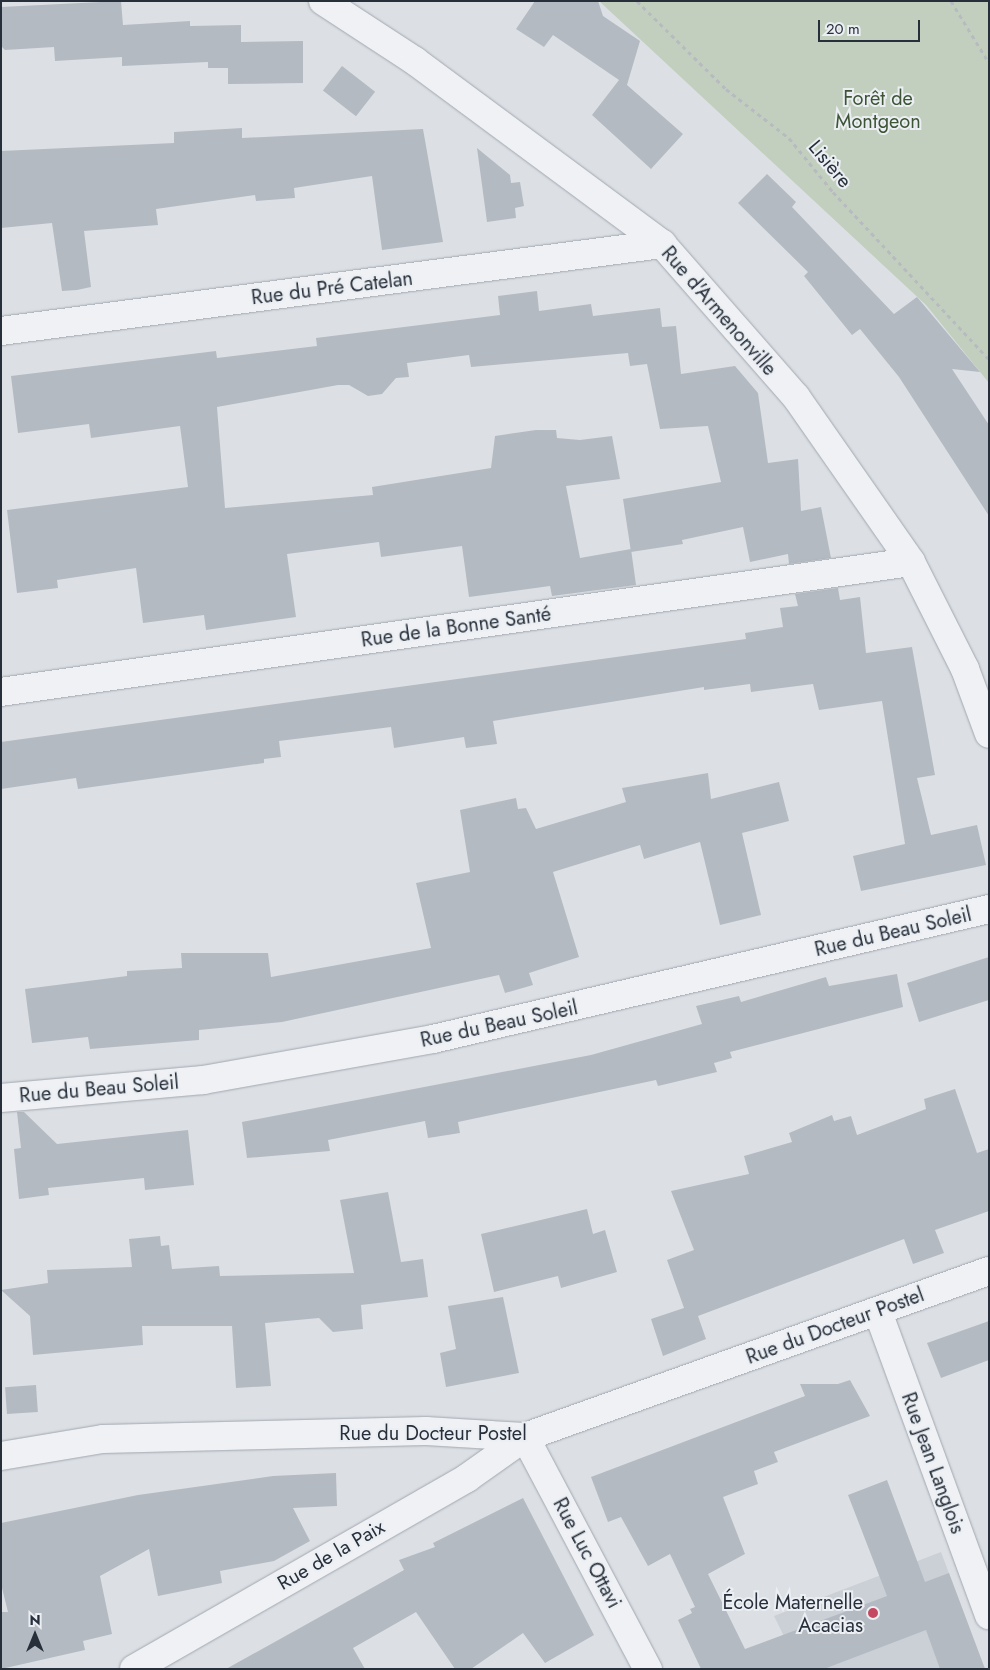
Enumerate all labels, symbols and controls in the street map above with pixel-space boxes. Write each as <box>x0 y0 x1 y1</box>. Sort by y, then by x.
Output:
scale bar <box>820 10 922 42</box>
text: 20 m <box>826 18 860 40</box>
park label: Forêt de Montgeon <box>835 87 921 134</box>
street label: Lisière <box>803 135 857 193</box>
street label: Rue d'Armenonville <box>656 241 782 381</box>
street label: Rue du Pré Catelan <box>250 266 414 310</box>
street label: Rue de la Bonne Santé <box>360 602 552 652</box>
street label: Rue du Beau Soleil <box>812 902 974 962</box>
street label: Rue du Beau Soleil <box>418 996 580 1052</box>
street label: Rue du Beau Soleil <box>18 1070 180 1108</box>
street label: Rue du Docteur Postel <box>743 1283 927 1369</box>
street label: Rue Jean Langlois <box>896 1389 970 1537</box>
street label: Rue du Docteur Postel <box>339 1421 527 1445</box>
street label: Rue Luc Ottavi <box>548 1494 626 1612</box>
street label: Rue de la Paix <box>273 1515 389 1595</box>
place label: École Maternelle Acacias <box>723 1590 863 1637</box>
marker: École Maternelle Acacias <box>867 1607 879 1619</box>
north arrow <box>10 1610 60 1660</box>
text: N <box>29 1610 41 1630</box>

